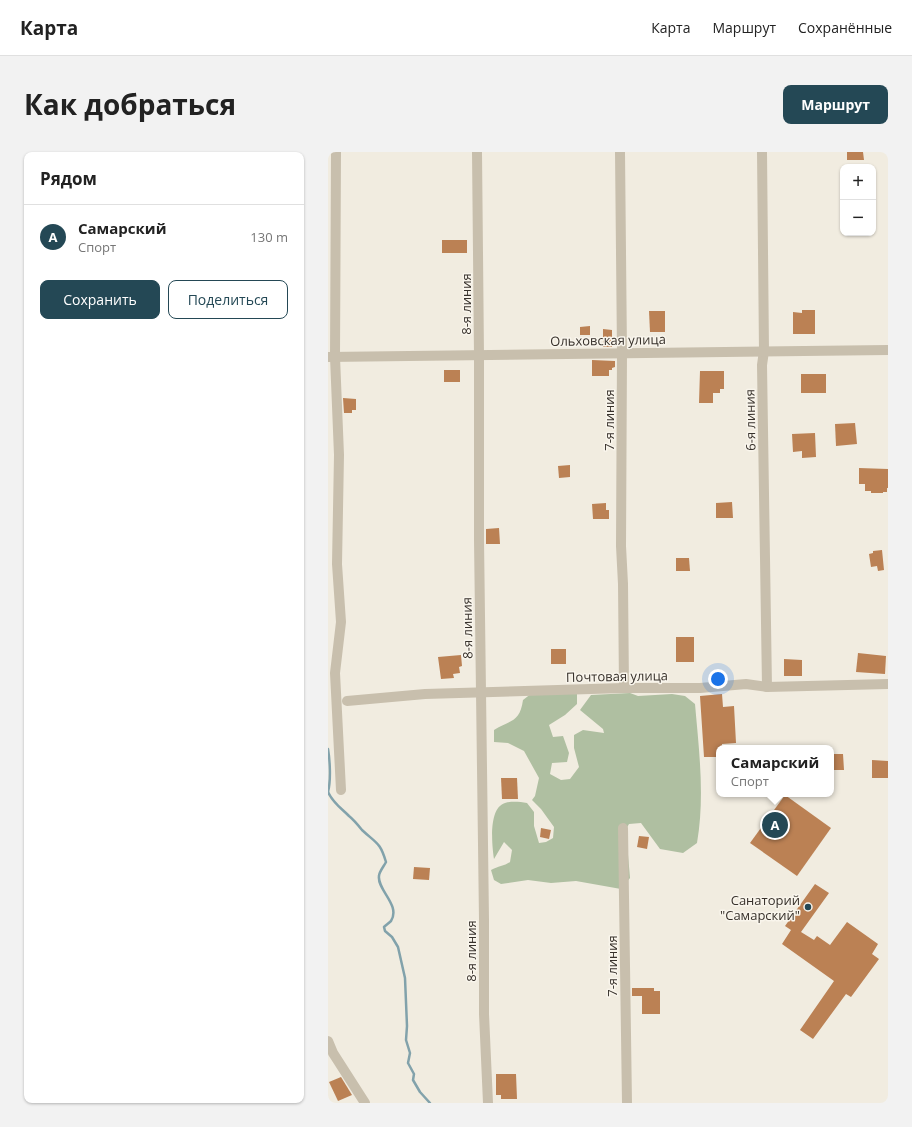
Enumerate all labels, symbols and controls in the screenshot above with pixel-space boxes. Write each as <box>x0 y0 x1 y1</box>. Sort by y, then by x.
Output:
text: Карта <box>20 15 78 41</box>
text: Карта <box>651 18 690 37</box>
text: Маршрут <box>712 18 776 37</box>
text: Сохранённые <box>798 18 892 37</box>
text: Как добраться <box>24 85 236 123</box>
button: Маршрут <box>783 85 888 124</box>
map controls <box>840 164 876 236</box>
button: + <box>840 164 876 200</box>
text: Рядом <box>40 167 97 190</box>
button: − <box>840 200 876 236</box>
text: Самарский <box>78 218 166 238</box>
text: A <box>49 228 57 246</box>
text: 130 m <box>250 228 288 246</box>
text: Спорт <box>78 238 116 256</box>
street label: 8-я линия <box>457 273 475 335</box>
button: Сохранить <box>40 280 160 319</box>
button: Поделиться <box>168 280 288 319</box>
street label: Ольховская улица <box>550 330 666 350</box>
street label: 7-я линия <box>600 389 618 451</box>
street label: 6-я линия <box>740 389 760 451</box>
street label: 8-я линия <box>457 597 477 659</box>
street label: Почтовая улица <box>566 666 668 686</box>
your location <box>708 669 728 689</box>
popup <box>716 745 834 797</box>
text: Самарский <box>731 752 819 772</box>
text: Спорт <box>731 772 769 790</box>
pin: A <box>762 810 788 840</box>
place label: Санаторий "Самарский" <box>720 891 800 924</box>
marker: Санаторий "Самарский" <box>803 902 813 912</box>
street label: 8-я линия <box>462 920 480 982</box>
street label: 7-я линия <box>603 935 621 997</box>

